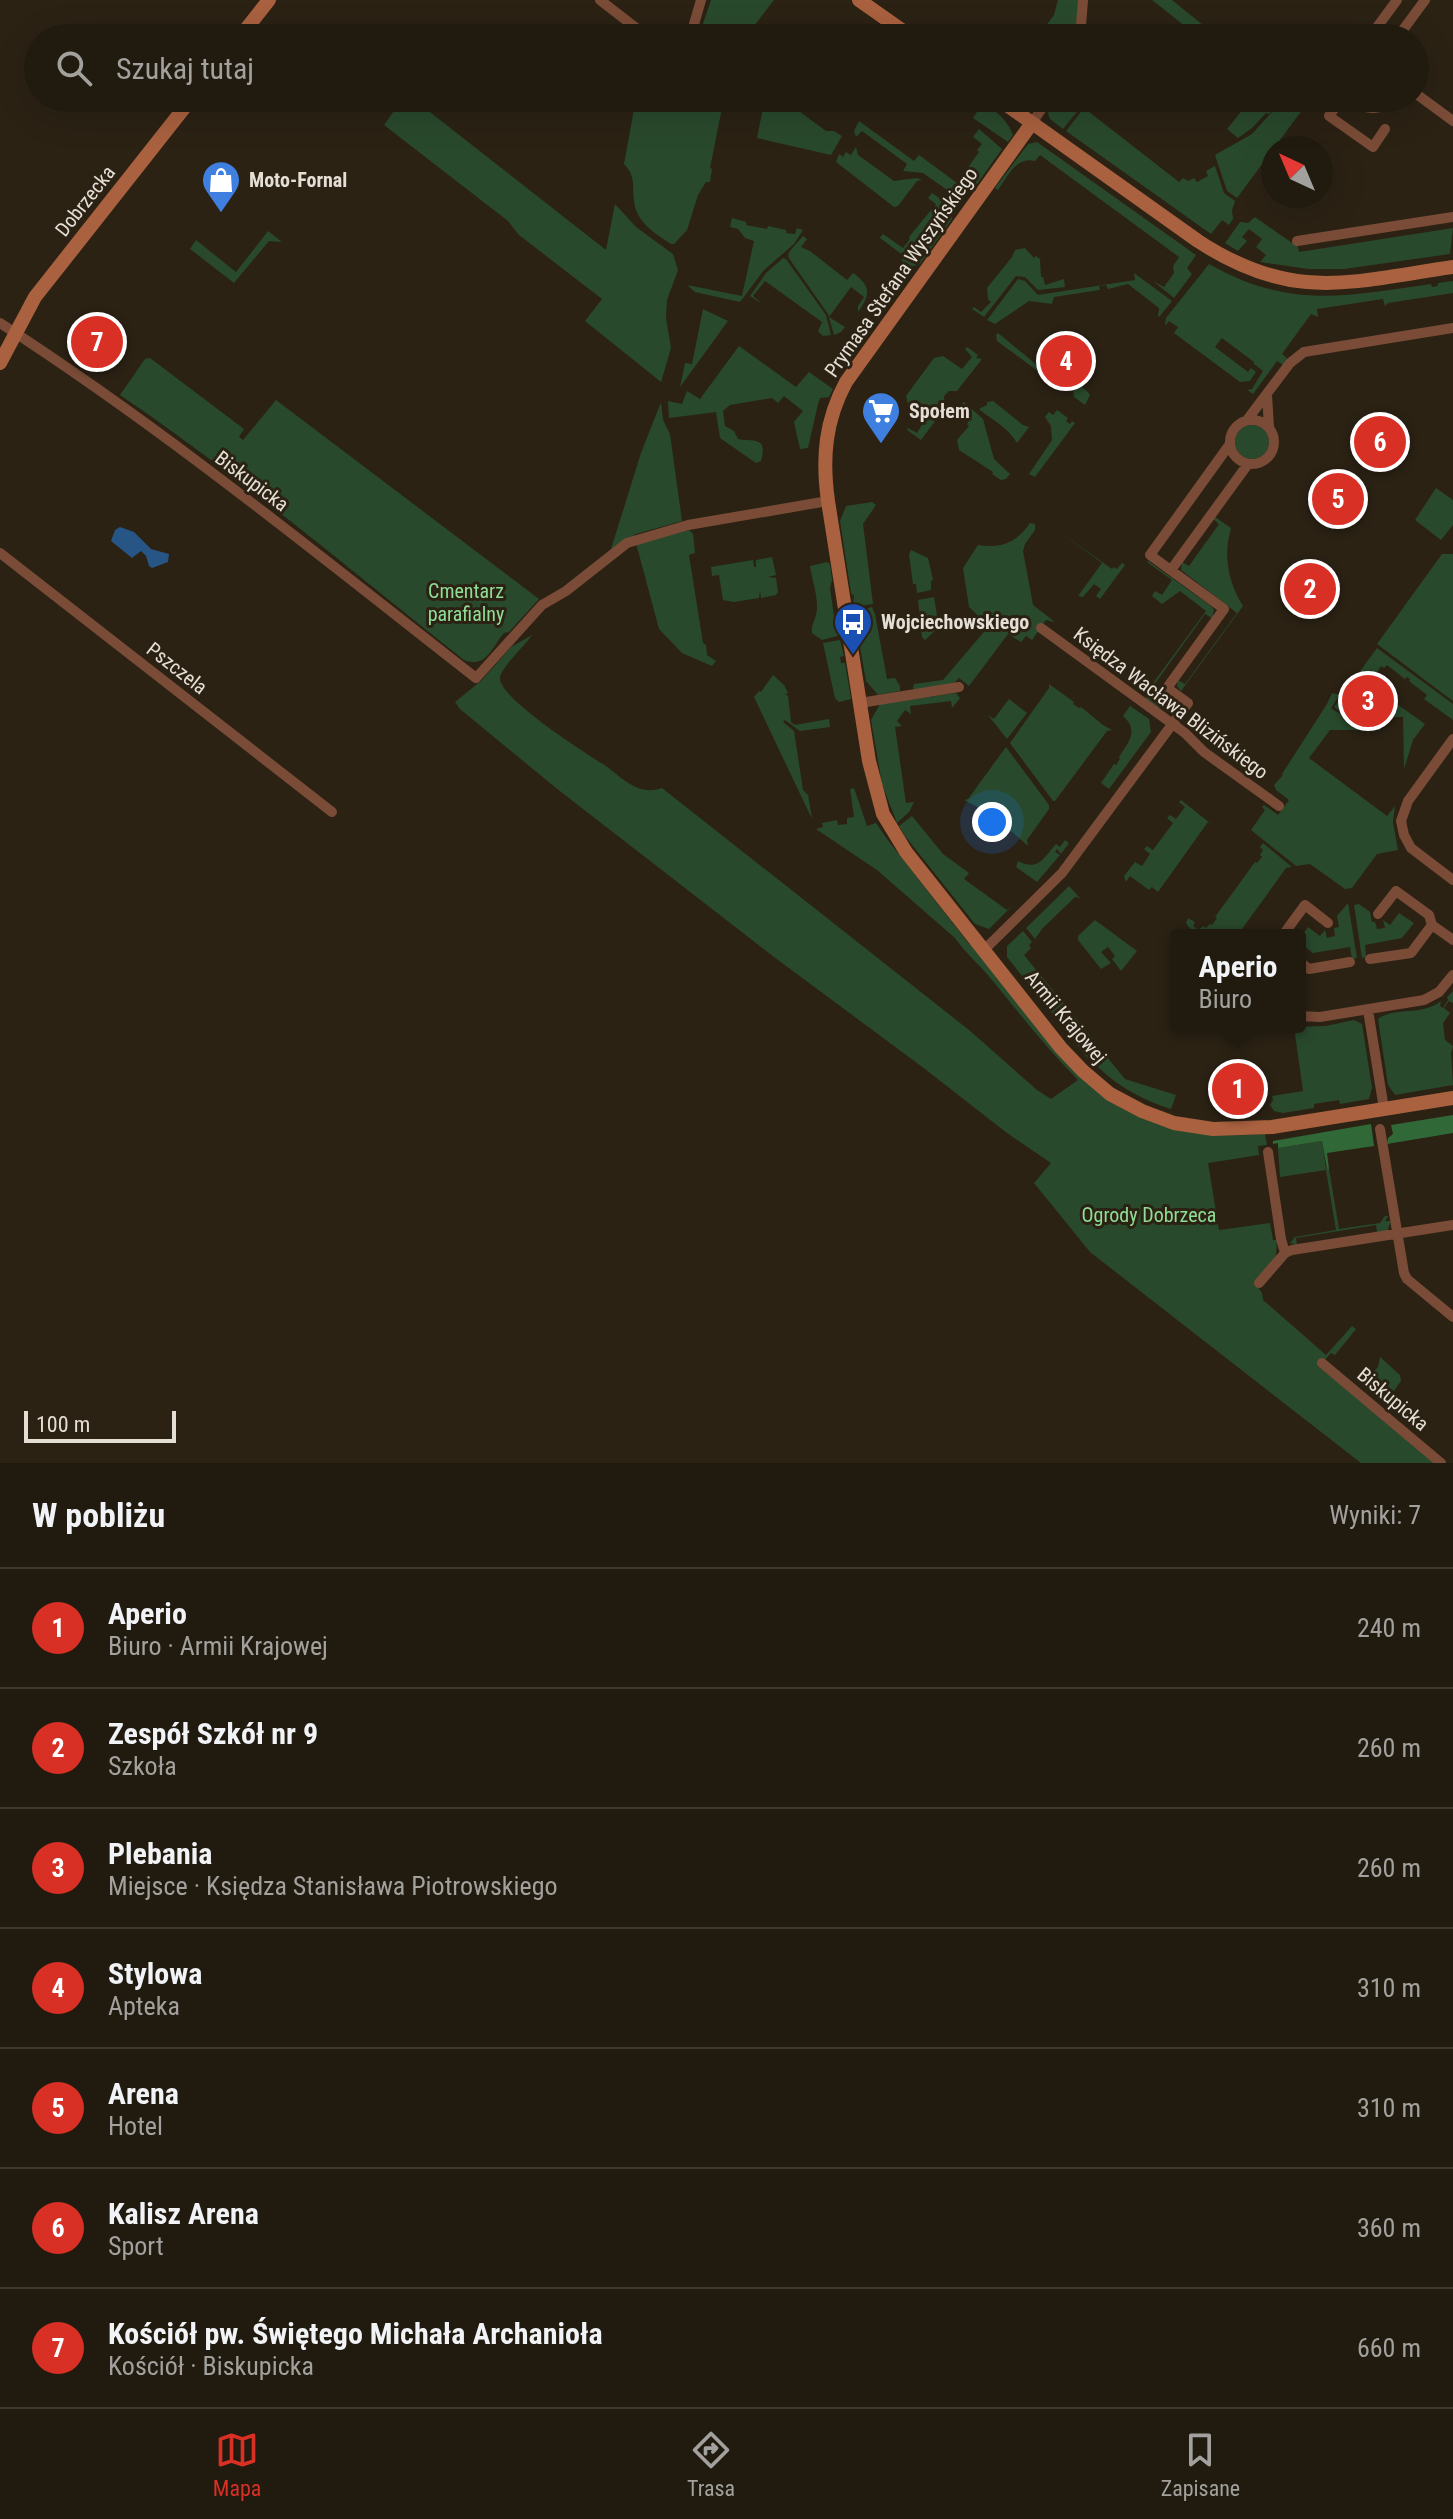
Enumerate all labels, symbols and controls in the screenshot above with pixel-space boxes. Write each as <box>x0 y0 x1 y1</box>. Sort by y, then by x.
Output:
search box <box>24 24 1429 112</box>
icon: search <box>52 46 96 90</box>
text: Szukaj tutaj <box>116 51 254 86</box>
north arrow <box>1261 136 1333 208</box>
shop icon: Moto-Fornal <box>200 159 242 214</box>
street label: Dobrzecka <box>50 161 120 241</box>
street label: Prymasa Stefana Wyszyńskiego <box>819 163 983 381</box>
place label: Moto-Fornal <box>249 168 347 192</box>
pin: 7 <box>71 312 123 372</box>
pin: 4 <box>1040 331 1092 391</box>
supermarket icon: Społem <box>860 390 902 445</box>
place label: Społem <box>909 399 970 423</box>
pin: 6 <box>1354 412 1406 472</box>
street label: Biskupicka <box>211 446 293 516</box>
pin: 5 <box>1312 469 1364 529</box>
pin: 2 <box>1284 559 1336 619</box>
park label: Cmentarz parafialny <box>428 579 504 626</box>
bus stop icon: Wojciechowskiego <box>832 601 874 656</box>
place label: Wojciechowskiego <box>881 610 1029 634</box>
street label: Księdza Wacława Blizińskiego <box>1069 622 1273 784</box>
street label: Pszczela <box>142 637 212 699</box>
pin: 3 <box>1342 671 1394 731</box>
your location <box>972 802 1012 842</box>
popup <box>1170 929 1306 1033</box>
text: Aperio <box>1199 949 1277 984</box>
street label: Armii Krajowej <box>1020 966 1112 1068</box>
text: Biuro <box>1199 984 1252 1014</box>
pin: 1 <box>1212 1059 1264 1119</box>
park label: Ogrody Dobrzeca <box>1082 1203 1216 1227</box>
street label: Biskupicka <box>1352 1362 1434 1436</box>
scale bar <box>24 1407 176 1443</box>
text: 100 m <box>36 1412 90 1437</box>
text: W pobliżu <box>32 1495 165 1535</box>
text: Wyniki: 7 <box>1329 1500 1421 1530</box>
text: Aperio <box>108 1596 187 1631</box>
text: 1 <box>51 1613 65 1643</box>
text: 240 m <box>1357 1613 1421 1643</box>
text: Biuro · Armii Krajowej <box>108 1631 328 1661</box>
text: Zespół Szkół nr 9 <box>108 1716 318 1751</box>
text: 2 <box>51 1733 65 1763</box>
text: 260 m <box>1357 1733 1421 1763</box>
text: Szkoła <box>108 1751 177 1781</box>
text: Plebania <box>108 1836 212 1871</box>
text: 3 <box>51 1853 65 1883</box>
text: 260 m <box>1357 1853 1421 1883</box>
text: Miejsce · Księdza Stanisława Piotrowskiego <box>108 1871 558 1901</box>
text: Stylowa <box>108 1956 202 1991</box>
text: 4 <box>51 1973 65 2003</box>
text: 310 m <box>1357 1973 1421 2003</box>
text: Apteka <box>108 1991 180 2021</box>
text: Arena <box>108 2076 179 2111</box>
text: 5 <box>51 2093 65 2123</box>
text: 310 m <box>1357 2093 1421 2123</box>
text: Hotel <box>108 2111 163 2141</box>
text: Kalisz Arena <box>108 2196 259 2231</box>
text: 6 <box>51 2213 65 2243</box>
text: 360 m <box>1357 2213 1421 2243</box>
text: Sport <box>108 2231 164 2261</box>
text: Kościół pw. Świętego Michała Archanioła <box>108 2316 603 2351</box>
text: 7 <box>51 2333 65 2363</box>
text: 660 m <box>1357 2333 1421 2363</box>
text: Kościół · Biskupicka <box>108 2351 314 2381</box>
tab: Mapa <box>213 2428 261 2501</box>
tab: Trasa <box>687 2428 735 2501</box>
tab: Zapisane <box>1161 2428 1240 2501</box>

